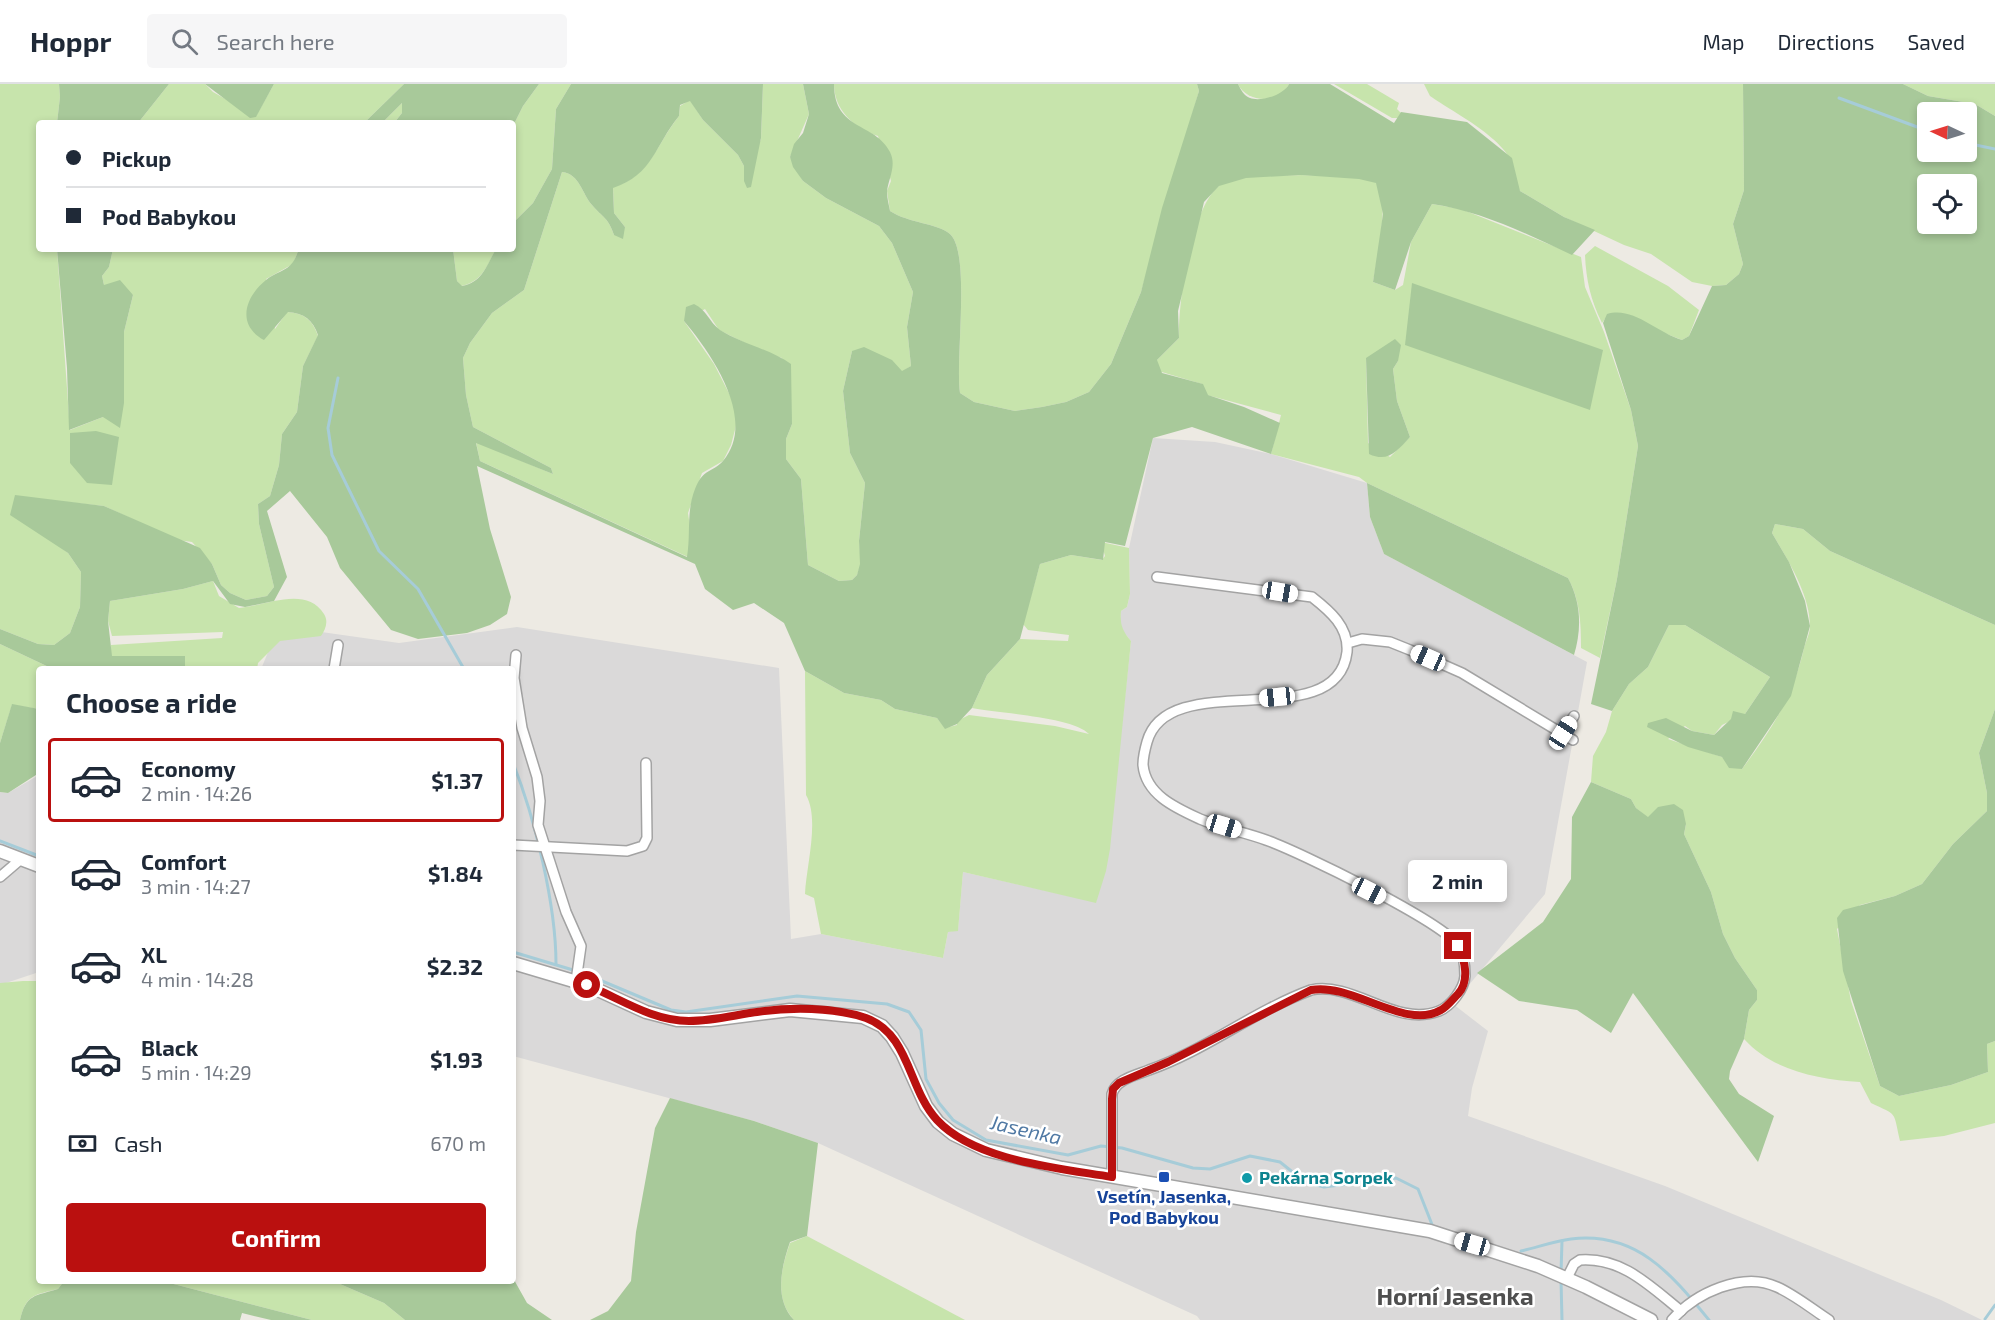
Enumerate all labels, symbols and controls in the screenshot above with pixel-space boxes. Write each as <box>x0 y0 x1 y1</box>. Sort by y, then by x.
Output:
search box <box>147 14 567 68</box>
text: Hoppr <box>30 24 111 58</box>
icon: search <box>168 25 201 58</box>
text: Search here <box>216 28 335 54</box>
text: Map <box>1702 29 1745 54</box>
text: Directions <box>1778 29 1874 54</box>
text: Saved <box>1907 29 1965 54</box>
north arrow <box>1917 102 1977 162</box>
map controls <box>1917 102 1977 234</box>
text: Pickup <box>102 145 171 171</box>
button: locate <box>1917 174 1977 234</box>
text: Pod Babykou <box>102 203 236 229</box>
car <box>1261 580 1299 604</box>
car <box>1408 642 1448 674</box>
text: Choose a ride <box>66 686 237 718</box>
car <box>1258 686 1296 708</box>
car <box>1546 713 1580 753</box>
icon: car <box>69 753 123 807</box>
text: Economy <box>141 755 236 781</box>
text: $1.37 <box>431 767 483 793</box>
text: 2 min · 14:26 <box>141 781 252 805</box>
car <box>1204 812 1244 840</box>
icon: car <box>69 846 123 900</box>
text: Comfort <box>141 848 226 874</box>
callout: 2 min <box>1408 859 1508 901</box>
text: $1.84 <box>428 860 483 886</box>
text: 2 min <box>1432 869 1483 893</box>
text: 3 min · 14:27 <box>141 874 251 898</box>
car <box>1349 875 1389 907</box>
route end <box>1444 932 1471 959</box>
icon: car <box>69 939 123 993</box>
text: XL <box>141 941 167 967</box>
text: $2.32 <box>427 953 483 979</box>
text: 4 min · 14:28 <box>141 967 254 991</box>
route start <box>573 971 600 998</box>
icon: car <box>69 1032 123 1086</box>
text: Black <box>141 1034 198 1060</box>
text: $1.93 <box>430 1046 483 1072</box>
text: 5 min · 14:29 <box>141 1060 252 1084</box>
water label: Jasenka <box>987 1109 1064 1149</box>
icon: cash <box>66 1127 99 1160</box>
text: Cash <box>114 1130 163 1156</box>
text: 670 m <box>430 1131 486 1155</box>
place label: Pekárna Sorpek <box>1259 1166 1393 1188</box>
marker: Vsetín, Jasenka, Pod Babykou <box>1157 1170 1171 1184</box>
marker: Pekárna Sorpek <box>1240 1171 1254 1185</box>
place label: Vsetín, Jasenka, Pod Babykou <box>1097 1185 1231 1228</box>
button: Confirm <box>66 1203 486 1272</box>
car <box>1452 1230 1492 1258</box>
district label: Horní Jasenka <box>1376 1281 1534 1310</box>

